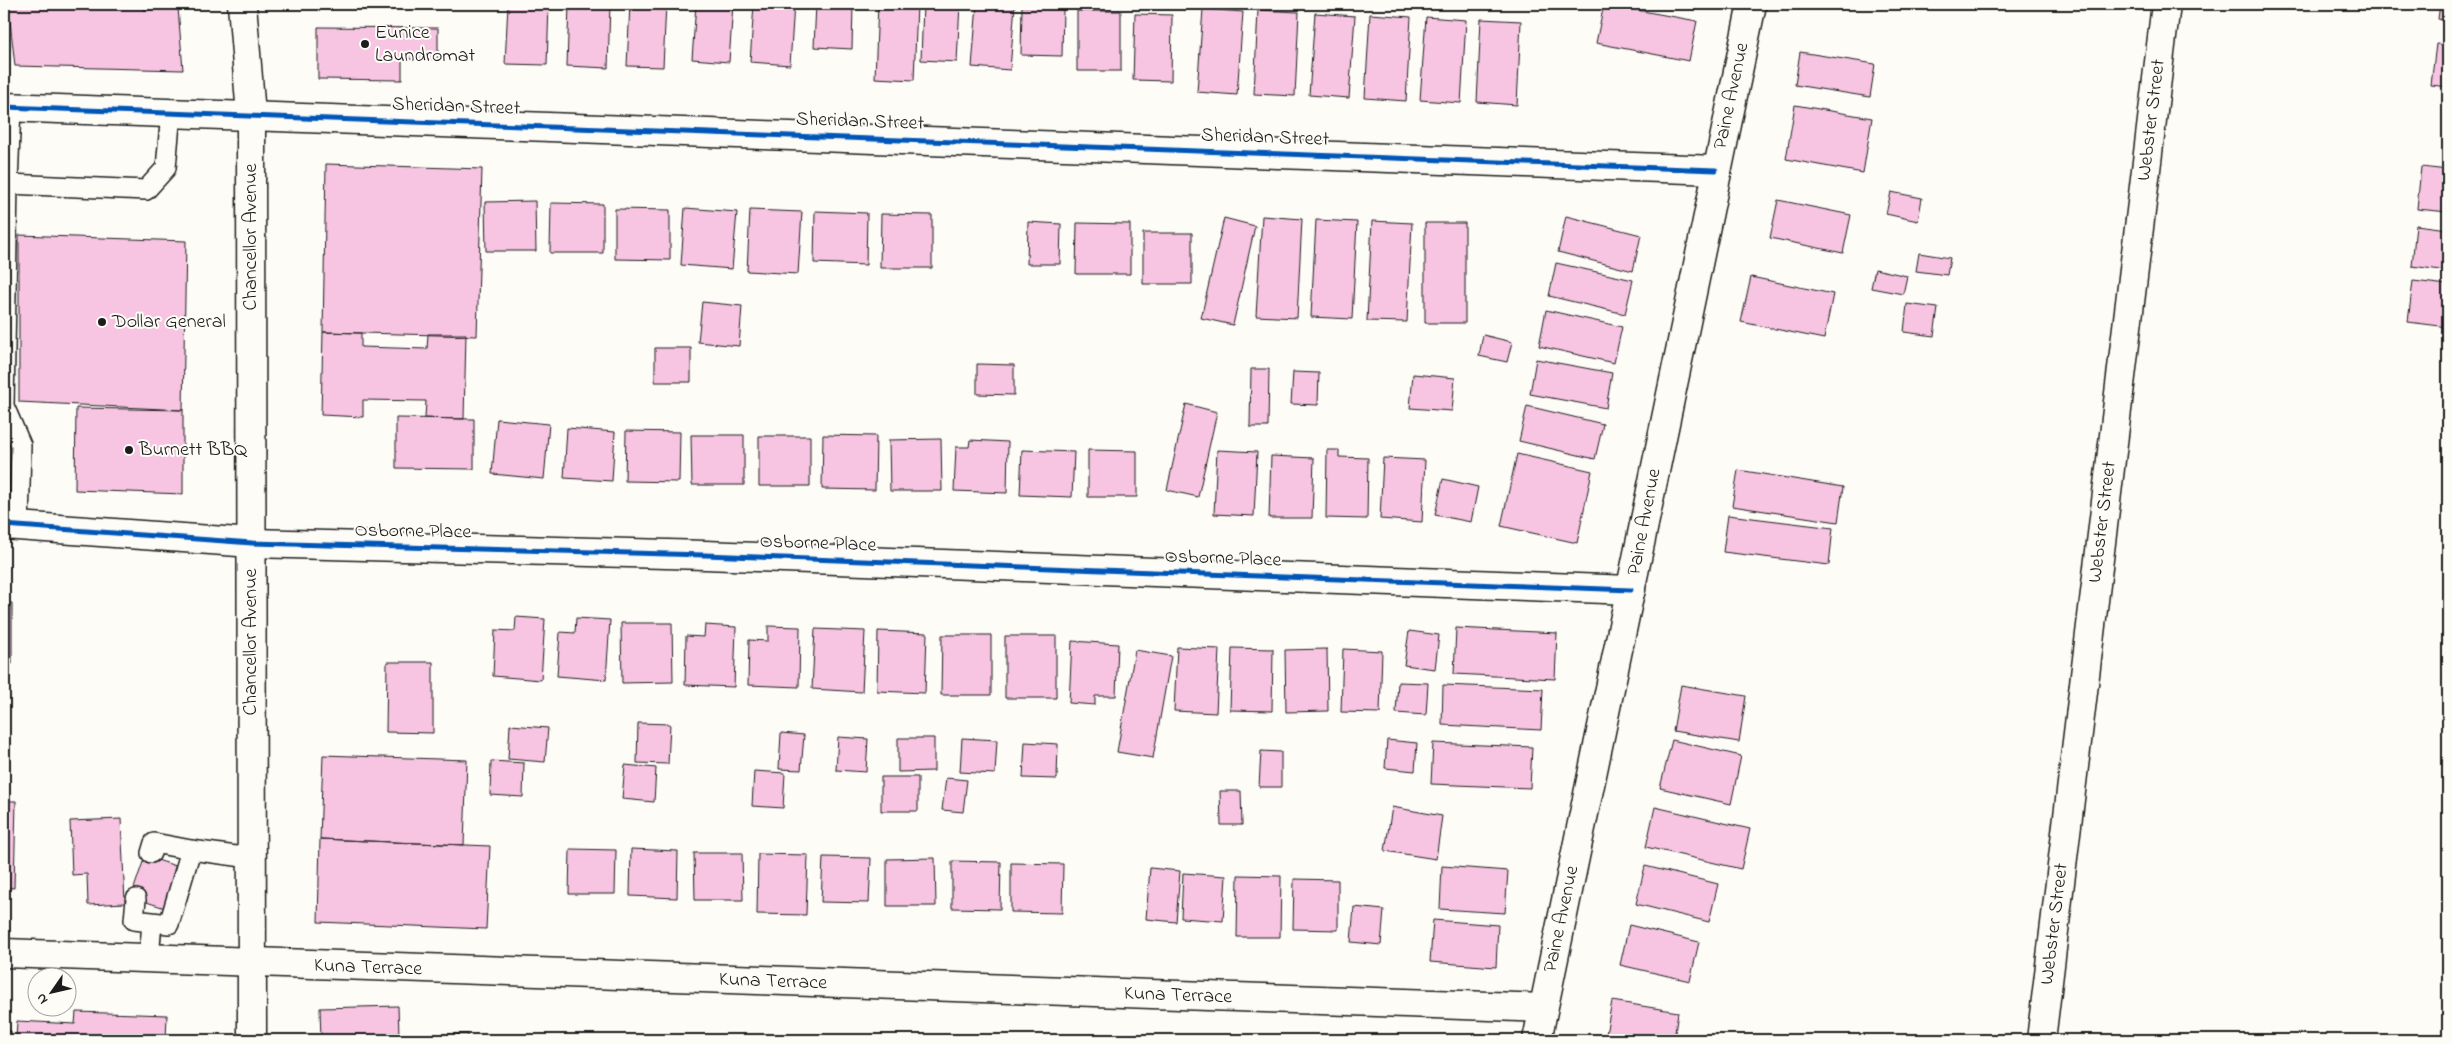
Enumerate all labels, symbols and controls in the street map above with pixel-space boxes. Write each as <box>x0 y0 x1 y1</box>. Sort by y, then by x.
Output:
place label: Eunice Laundromat <box>375 19 476 71</box>
marker: Eunice Laundromat <box>359 38 371 50</box>
street label: Paine Avenue <box>1707 40 1757 152</box>
street label: Webster Street <box>2130 57 2174 183</box>
street label: Sheridan Street <box>391 90 521 124</box>
street label: Sheridan Street <box>795 105 925 139</box>
street label: Sheridan Street <box>1200 121 1330 155</box>
street label: Chancellor Avenue <box>237 163 266 311</box>
place label: Dollar General <box>111 308 226 337</box>
marker: Dollar General <box>96 316 108 328</box>
place label: Burnett BBQ <box>138 436 248 465</box>
marker: Burnett BBQ <box>123 444 135 456</box>
street label: Webster Street <box>2081 459 2125 585</box>
street label: Paine Avenue <box>1620 466 1670 578</box>
street label: Osborne Place <box>354 516 472 548</box>
street label: Osborne Place <box>759 527 877 561</box>
street label: Osborne Place <box>1164 542 1282 576</box>
street label: Chancellor Avenue <box>237 568 266 716</box>
street label: Webster Street <box>2033 861 2077 987</box>
street label: Paine Avenue <box>1537 863 1587 975</box>
street label: Kuna Terrace <box>313 952 423 984</box>
north arrow <box>28 966 78 1016</box>
street label: Kuna Terrace <box>718 966 828 998</box>
street label: Kuna Terrace <box>1123 980 1233 1012</box>
text: N <box>31 989 54 1008</box>

